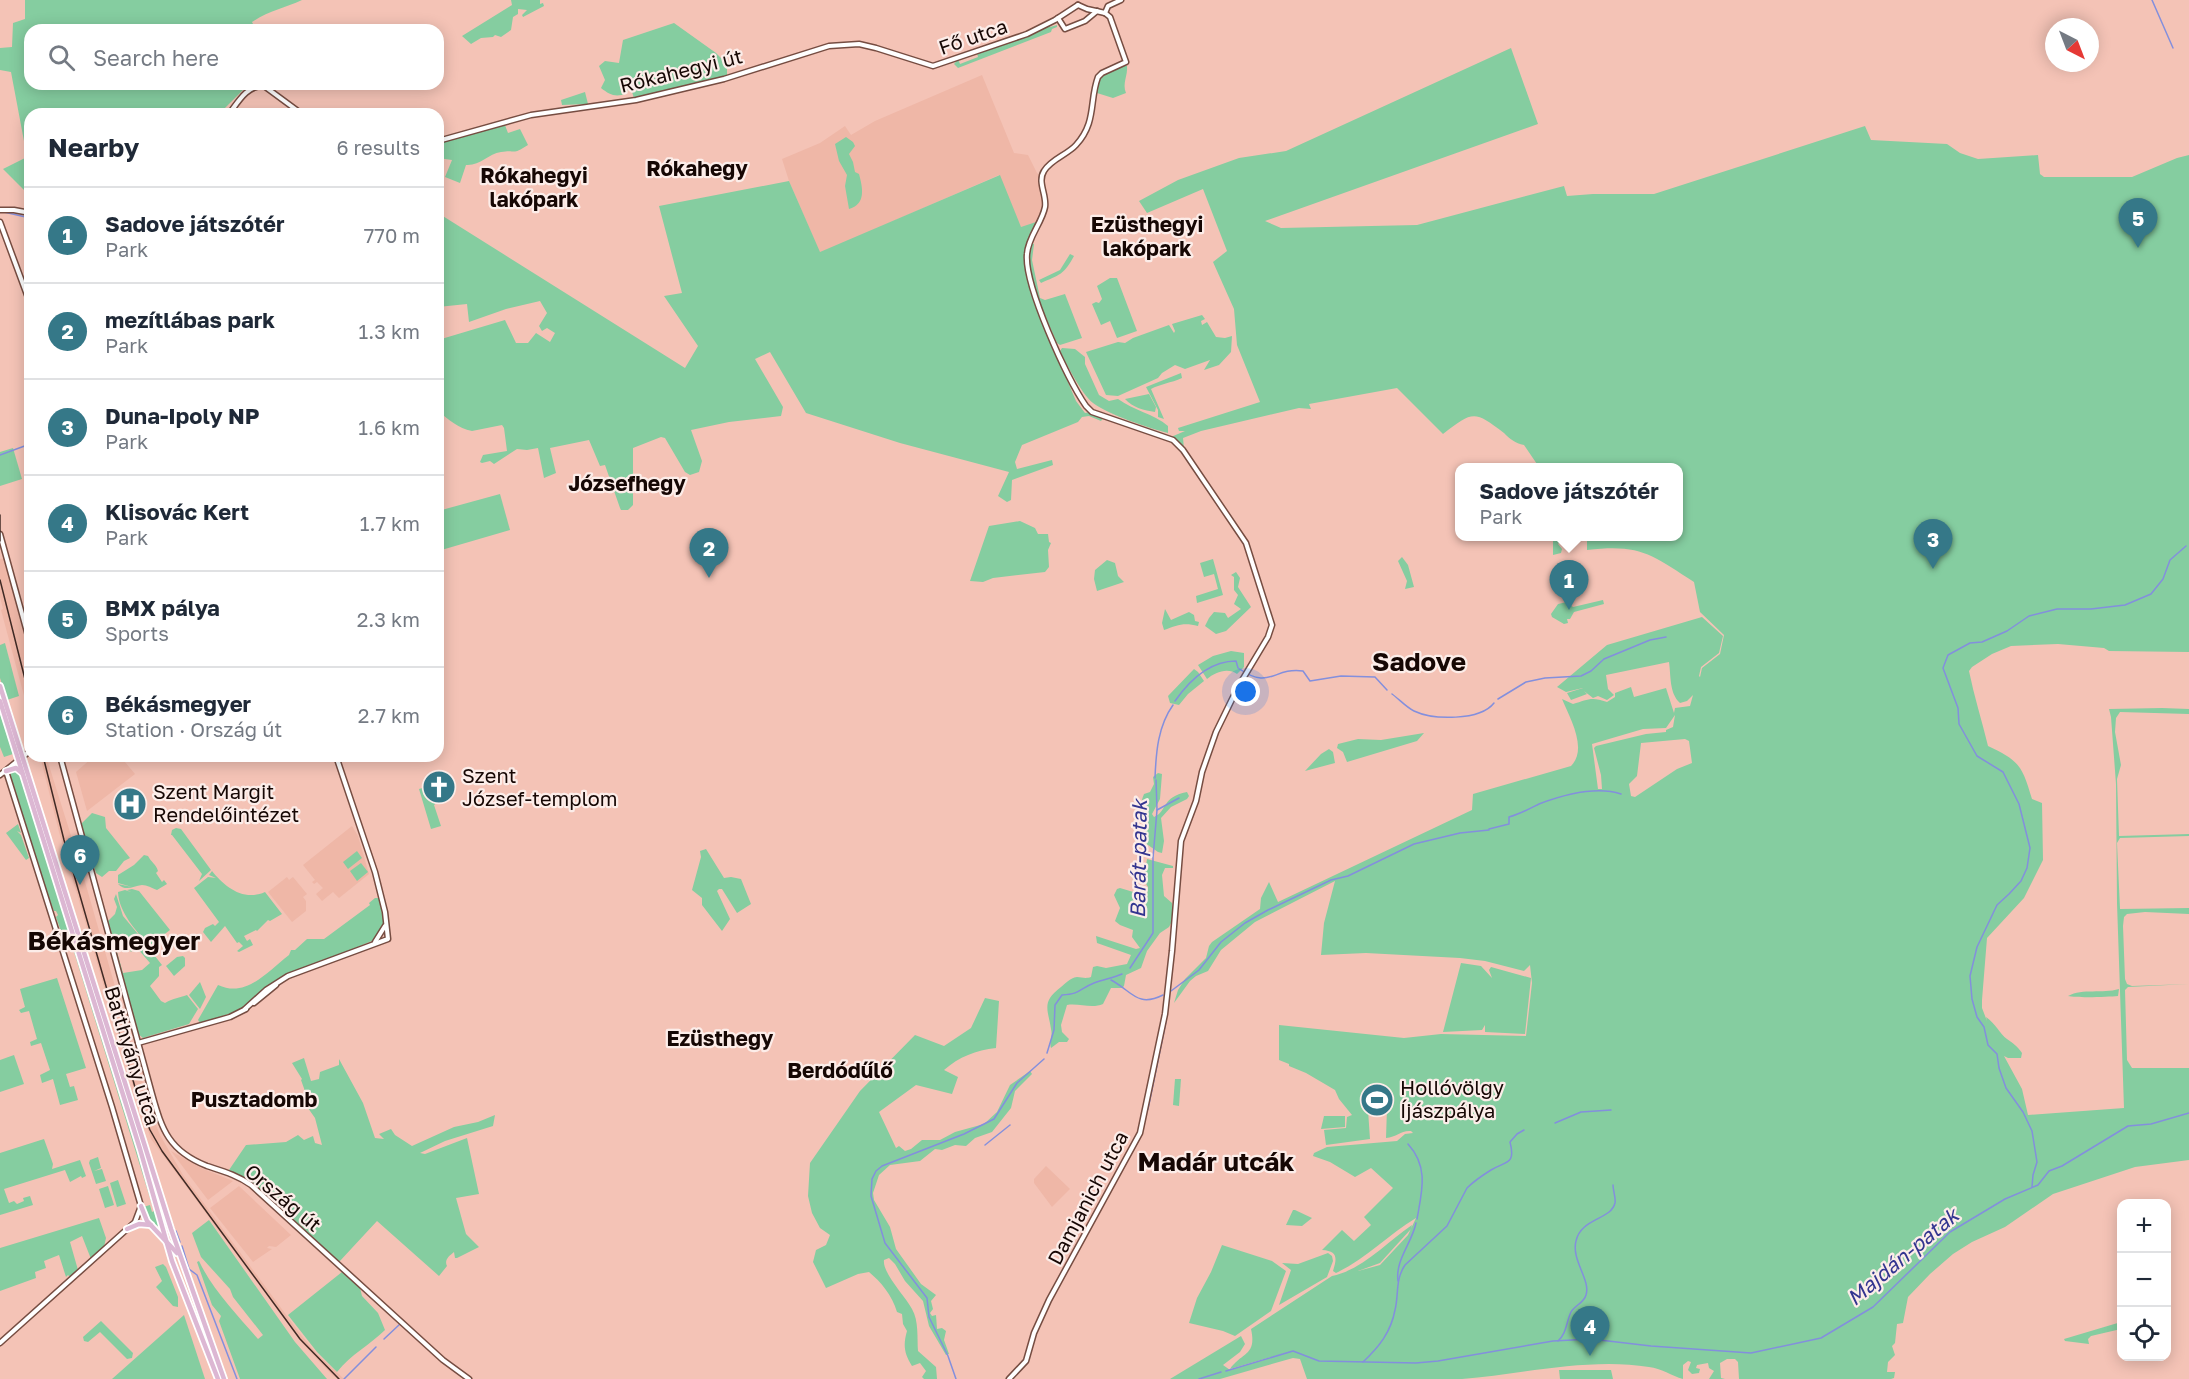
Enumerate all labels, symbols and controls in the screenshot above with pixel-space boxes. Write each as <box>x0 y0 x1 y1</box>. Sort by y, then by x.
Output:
street label: Fő utca <box>935 13 1010 59</box>
north arrow <box>2045 18 2099 72</box>
search box <box>24 24 444 90</box>
icon: search <box>45 41 78 74</box>
street label: Rókahegyi út <box>617 43 745 97</box>
text: Search here <box>93 44 219 71</box>
text: Nearby <box>48 132 139 163</box>
text: 6 results <box>336 135 420 159</box>
district label: Rókahegy <box>646 155 748 181</box>
district label: Rókahegyi lakópark <box>480 162 588 212</box>
pin: 5 <box>2118 198 2158 248</box>
text: Sadove játszótér <box>105 210 285 237</box>
district label: Ezüsthegyi lakópark <box>1091 211 1203 261</box>
text: 1 <box>62 223 73 247</box>
text: 770 m <box>364 223 420 247</box>
text: Park <box>105 237 148 261</box>
text: mezítlábas park <box>105 306 275 333</box>
text: 2 <box>61 319 74 343</box>
text: 1.3 km <box>359 319 420 343</box>
text: Park <box>105 333 148 357</box>
text: Duna-Ipoly NP <box>105 402 260 429</box>
text: 3 <box>61 415 74 439</box>
text: 1.6 km <box>358 415 420 439</box>
text: Park <box>105 429 148 453</box>
popup <box>1455 463 1683 541</box>
district label: Józsefhegy <box>568 470 686 496</box>
text: Sadove játszótér <box>1479 477 1659 504</box>
text: Klisovác Kert <box>105 498 249 525</box>
text: Park <box>1479 504 1523 528</box>
text: 4 <box>61 511 74 535</box>
text: 1.7 km <box>360 511 420 535</box>
pin: 3 <box>1914 520 1952 569</box>
text: Park <box>105 525 148 549</box>
pin: 2 <box>690 528 728 578</box>
pin: 1 <box>1550 560 1588 610</box>
text: BMX pálya <box>105 594 220 621</box>
text: 5 <box>61 607 74 631</box>
text: 2.3 km <box>357 607 420 631</box>
text: Sports <box>105 621 169 645</box>
district label: Sadove <box>1372 646 1466 677</box>
your location <box>1231 677 1260 706</box>
text: Békásmegyer <box>105 690 251 717</box>
text: 6 <box>61 703 74 727</box>
text: 2.7 km <box>358 703 420 727</box>
text: Station · Ország út <box>105 717 282 741</box>
place label: Szent József-templom <box>462 763 618 810</box>
church icon: Szent József-templom <box>421 769 457 805</box>
place label: Szent Margit Rendelőintézet <box>153 779 299 826</box>
hospital icon: Szent Margit Rendelőintézet <box>112 786 148 822</box>
water label: Barát-patak <box>1124 798 1152 918</box>
pin: 6 <box>60 836 100 885</box>
district label: Békásmegyer <box>28 925 200 956</box>
street label: Batthyány utca <box>100 983 166 1128</box>
district label: Ezüsthegy <box>667 1025 774 1051</box>
district label: Berdódűlő <box>787 1057 894 1083</box>
place label: Hollóvölgy Íjászpálya <box>1400 1075 1504 1122</box>
sports icon: Hollóvölgy Íjászpálya <box>1359 1082 1395 1118</box>
district label: Pusztadomb <box>191 1086 317 1112</box>
street label: Damjanich utca <box>1042 1127 1132 1268</box>
district label: Madár utcák <box>1138 1146 1294 1177</box>
street label: Ország út <box>241 1158 327 1236</box>
map controls <box>2117 1199 2171 1361</box>
button: + <box>2117 1199 2171 1253</box>
water label: Majdán-patak <box>1841 1201 1965 1311</box>
button: − <box>2117 1253 2171 1307</box>
pin: 4 <box>1570 1306 1610 1356</box>
button: locate <box>2117 1307 2171 1361</box>

